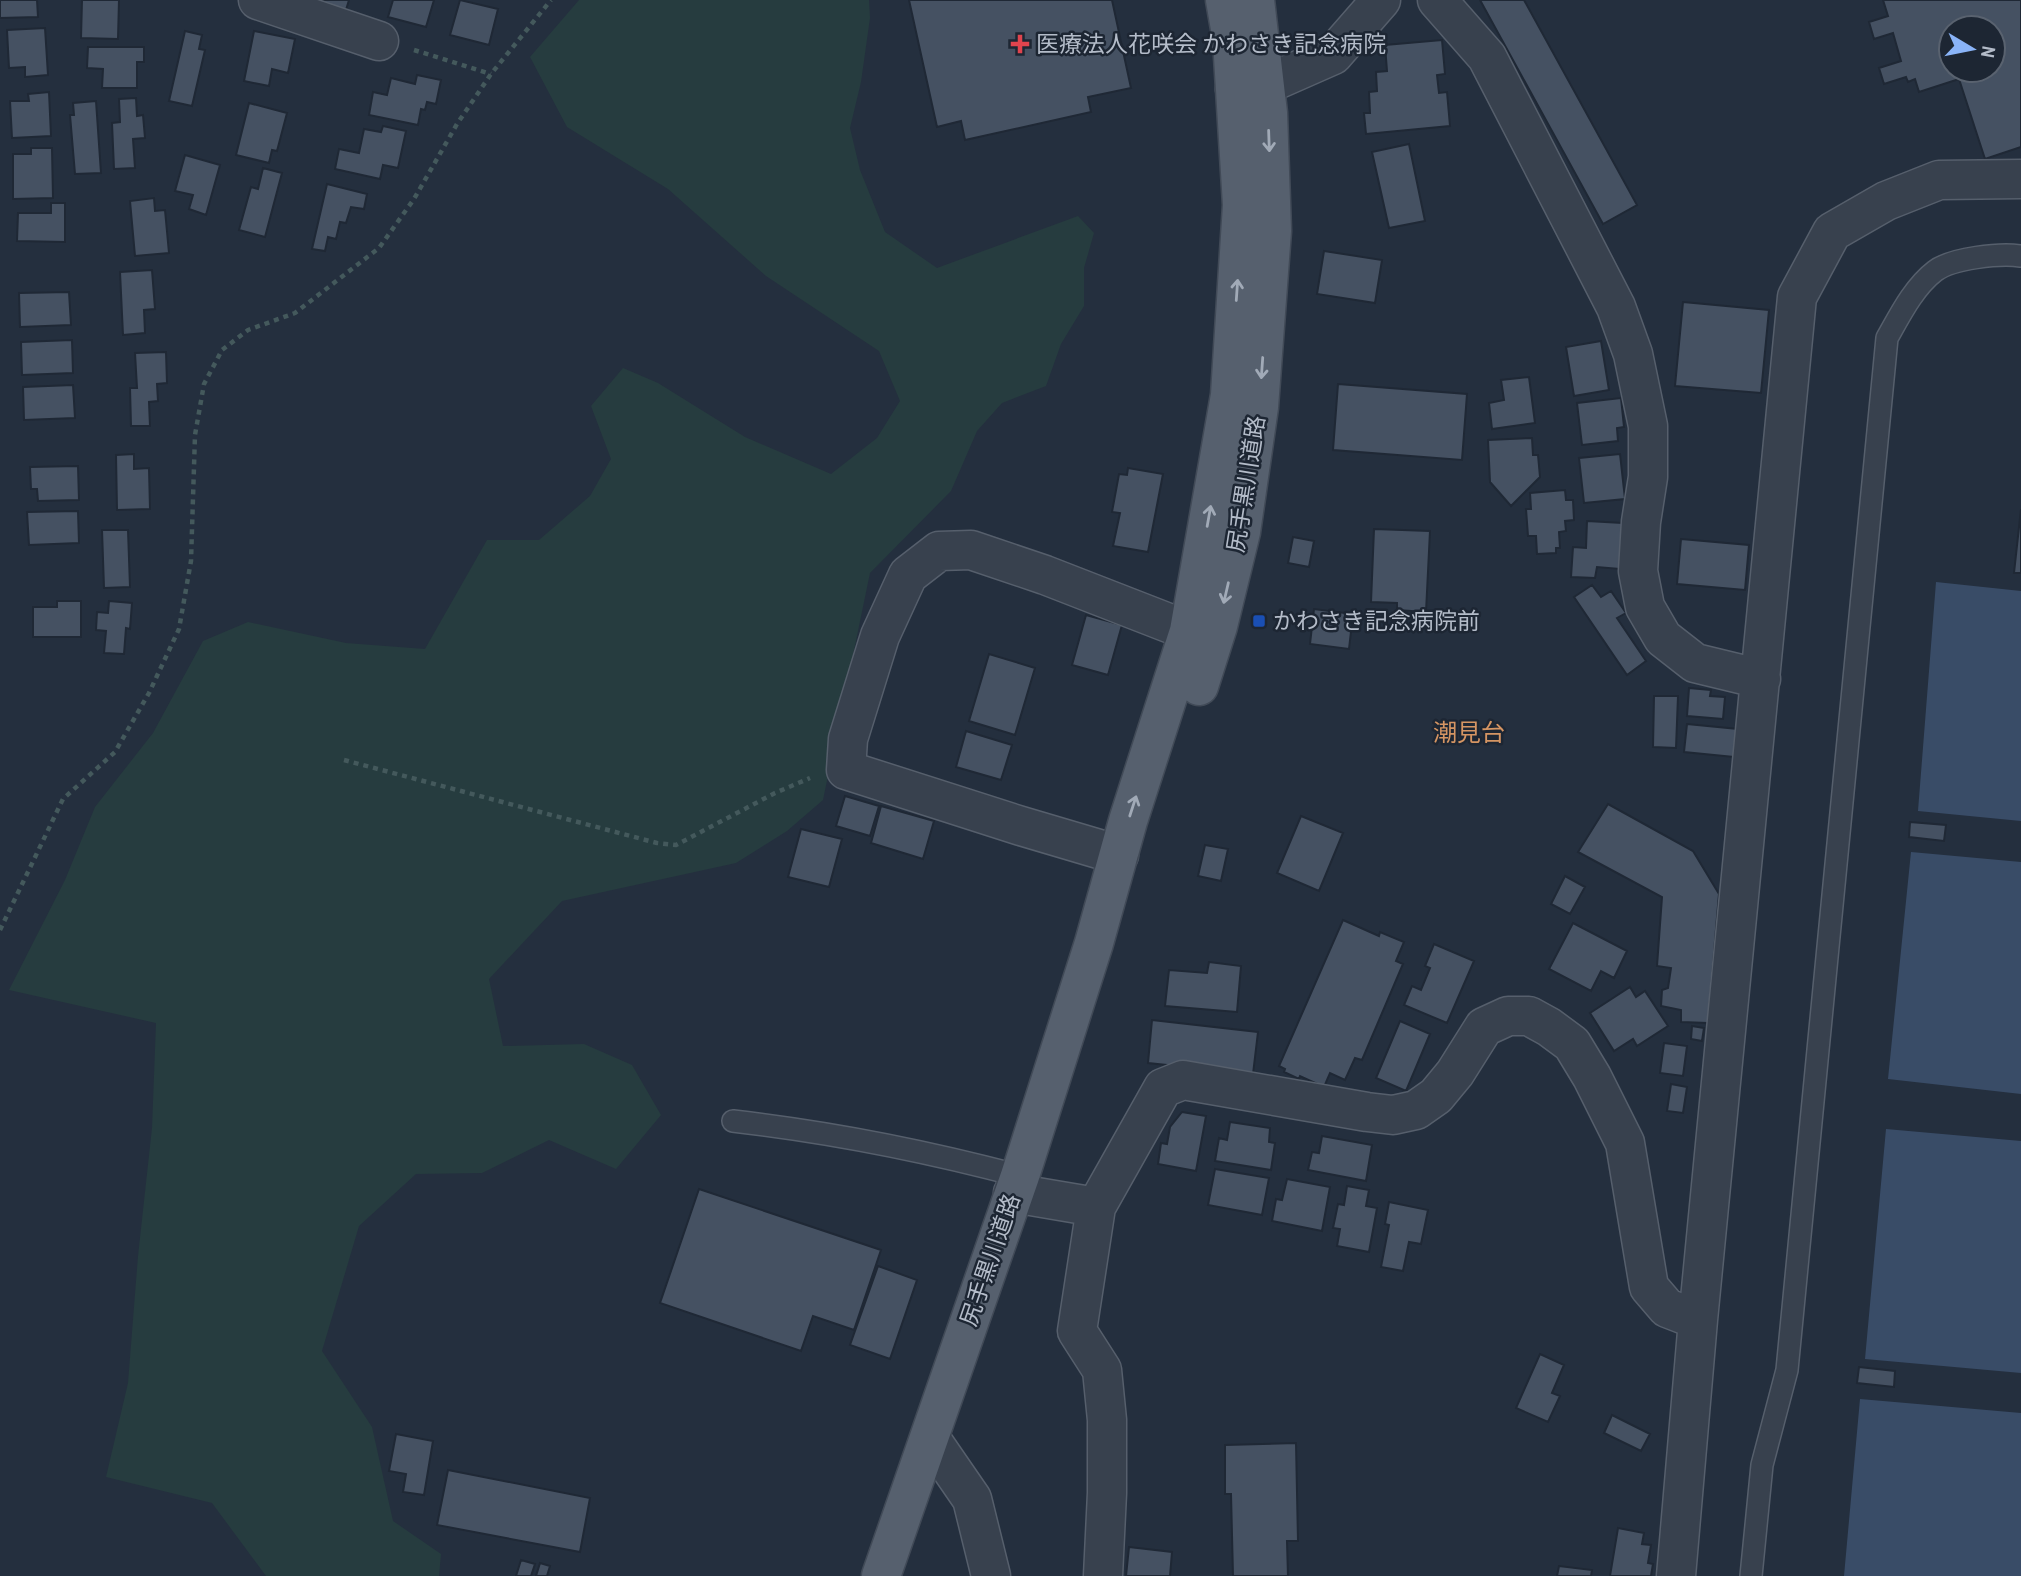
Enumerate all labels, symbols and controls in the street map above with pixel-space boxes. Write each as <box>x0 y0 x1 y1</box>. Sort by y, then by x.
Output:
north arrow <box>1937 14 2007 84</box>
place label: 医療法人花咲会 かわさき記念病院 <box>1036 28 1386 59</box>
marker: 医療法人花咲会 かわさき記念病院 <box>1010 34 1030 54</box>
text: N <box>1975 44 2003 60</box>
one-way arrow <box>1262 129 1275 152</box>
one-way arrow <box>1231 280 1244 302</box>
one-way arrow <box>1255 356 1268 379</box>
street label: 尻手黒川道路 <box>1219 413 1272 554</box>
one-way arrow <box>1203 505 1216 528</box>
one-way arrow <box>1219 581 1232 603</box>
place label: かわさき記念病院前 <box>1273 605 1480 636</box>
marker: かわさき記念病院前 <box>1251 613 1267 629</box>
district label: 潮見台 <box>1433 716 1505 748</box>
one-way arrow <box>1127 796 1140 818</box>
street label: 尻手黒川道路 <box>952 1190 1027 1330</box>

